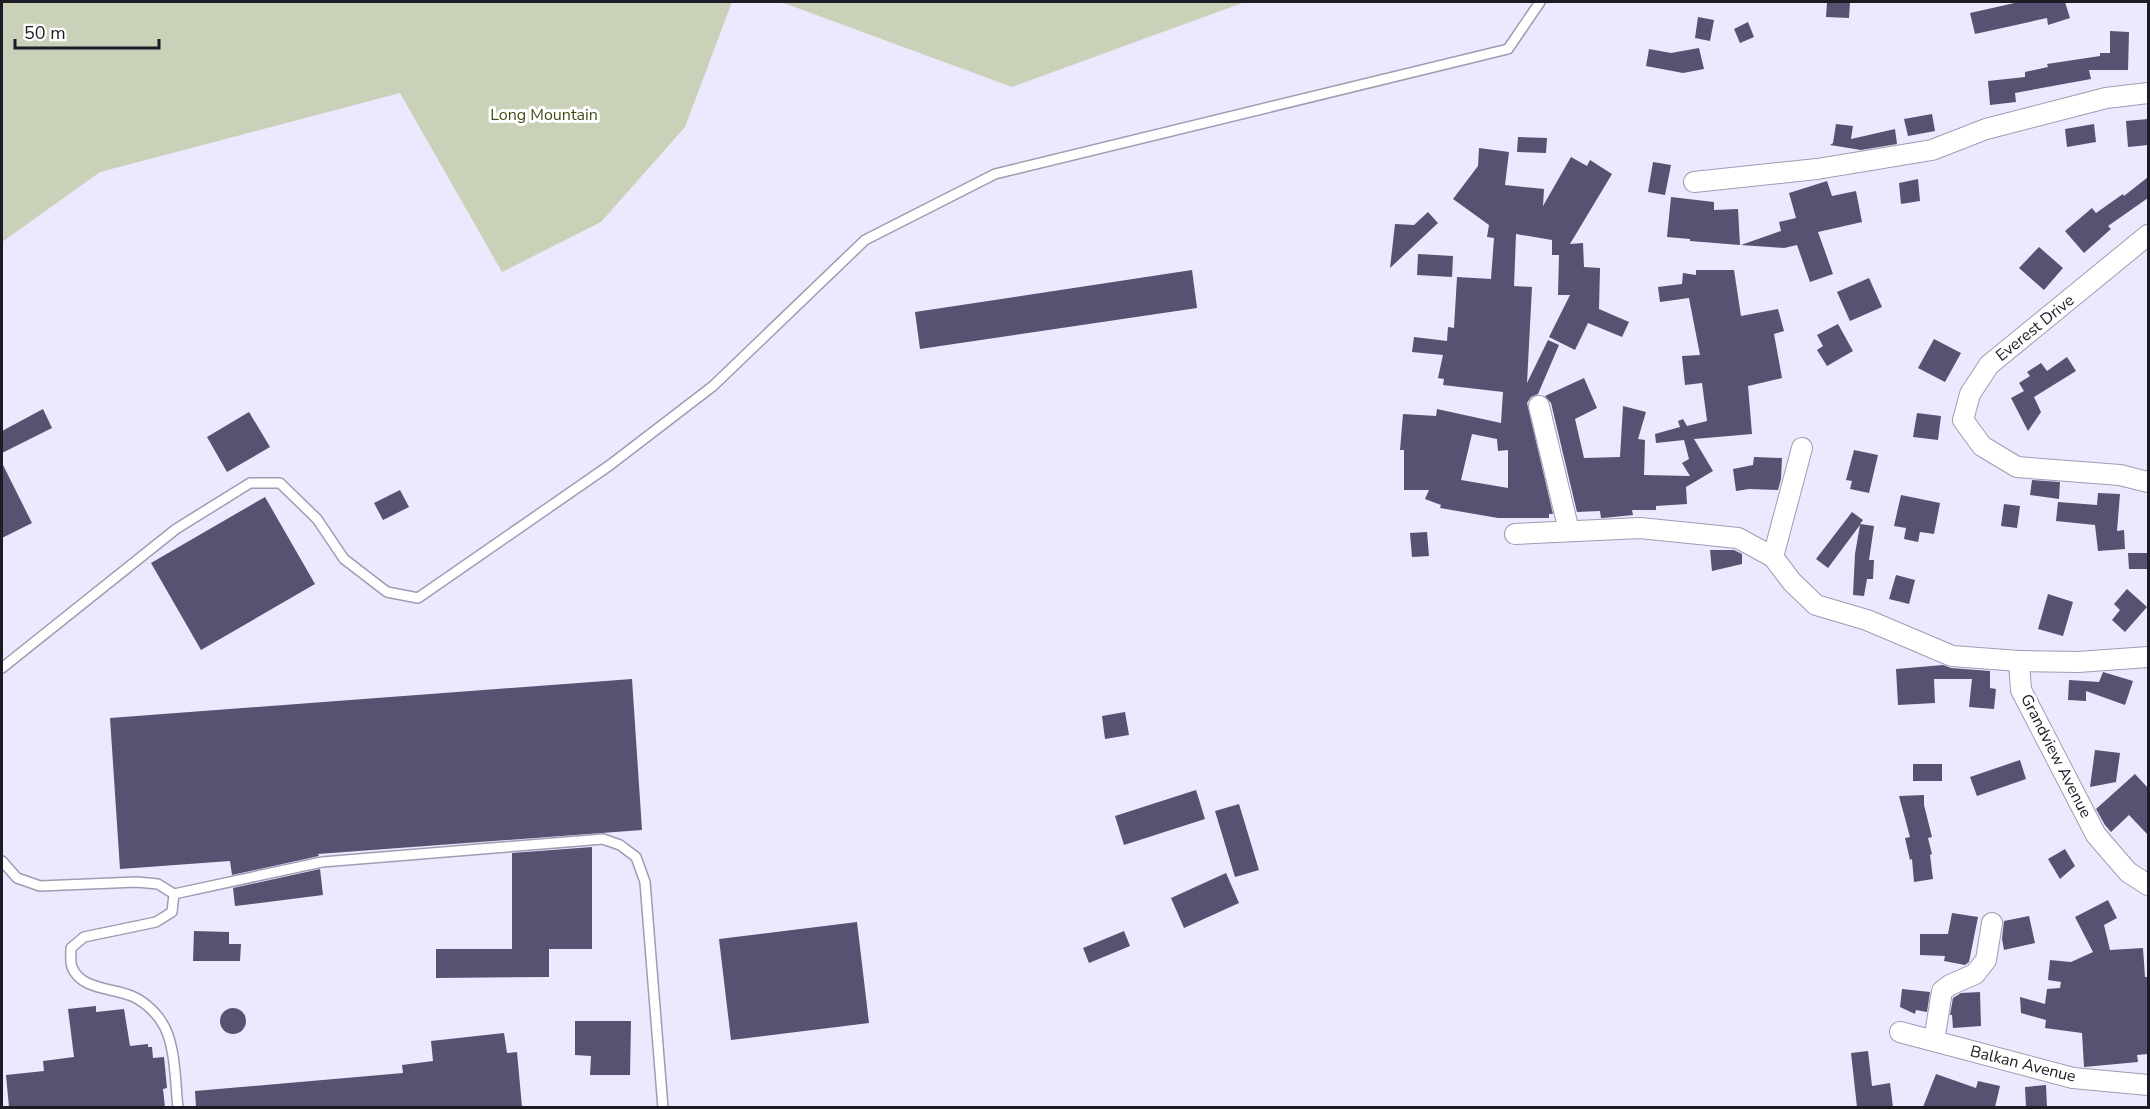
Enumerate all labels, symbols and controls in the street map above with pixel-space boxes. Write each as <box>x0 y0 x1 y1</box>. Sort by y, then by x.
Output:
scale bar <box>15 12 159 50</box>
text: 50 m <box>24 21 66 45</box>
park label: Long Mountain <box>490 104 598 126</box>
street label: Everest Drive <box>1991 289 2079 367</box>
street label: Grandview Avenue <box>2015 690 2097 822</box>
street label: Balkan Avenue <box>1968 1040 2078 1088</box>

